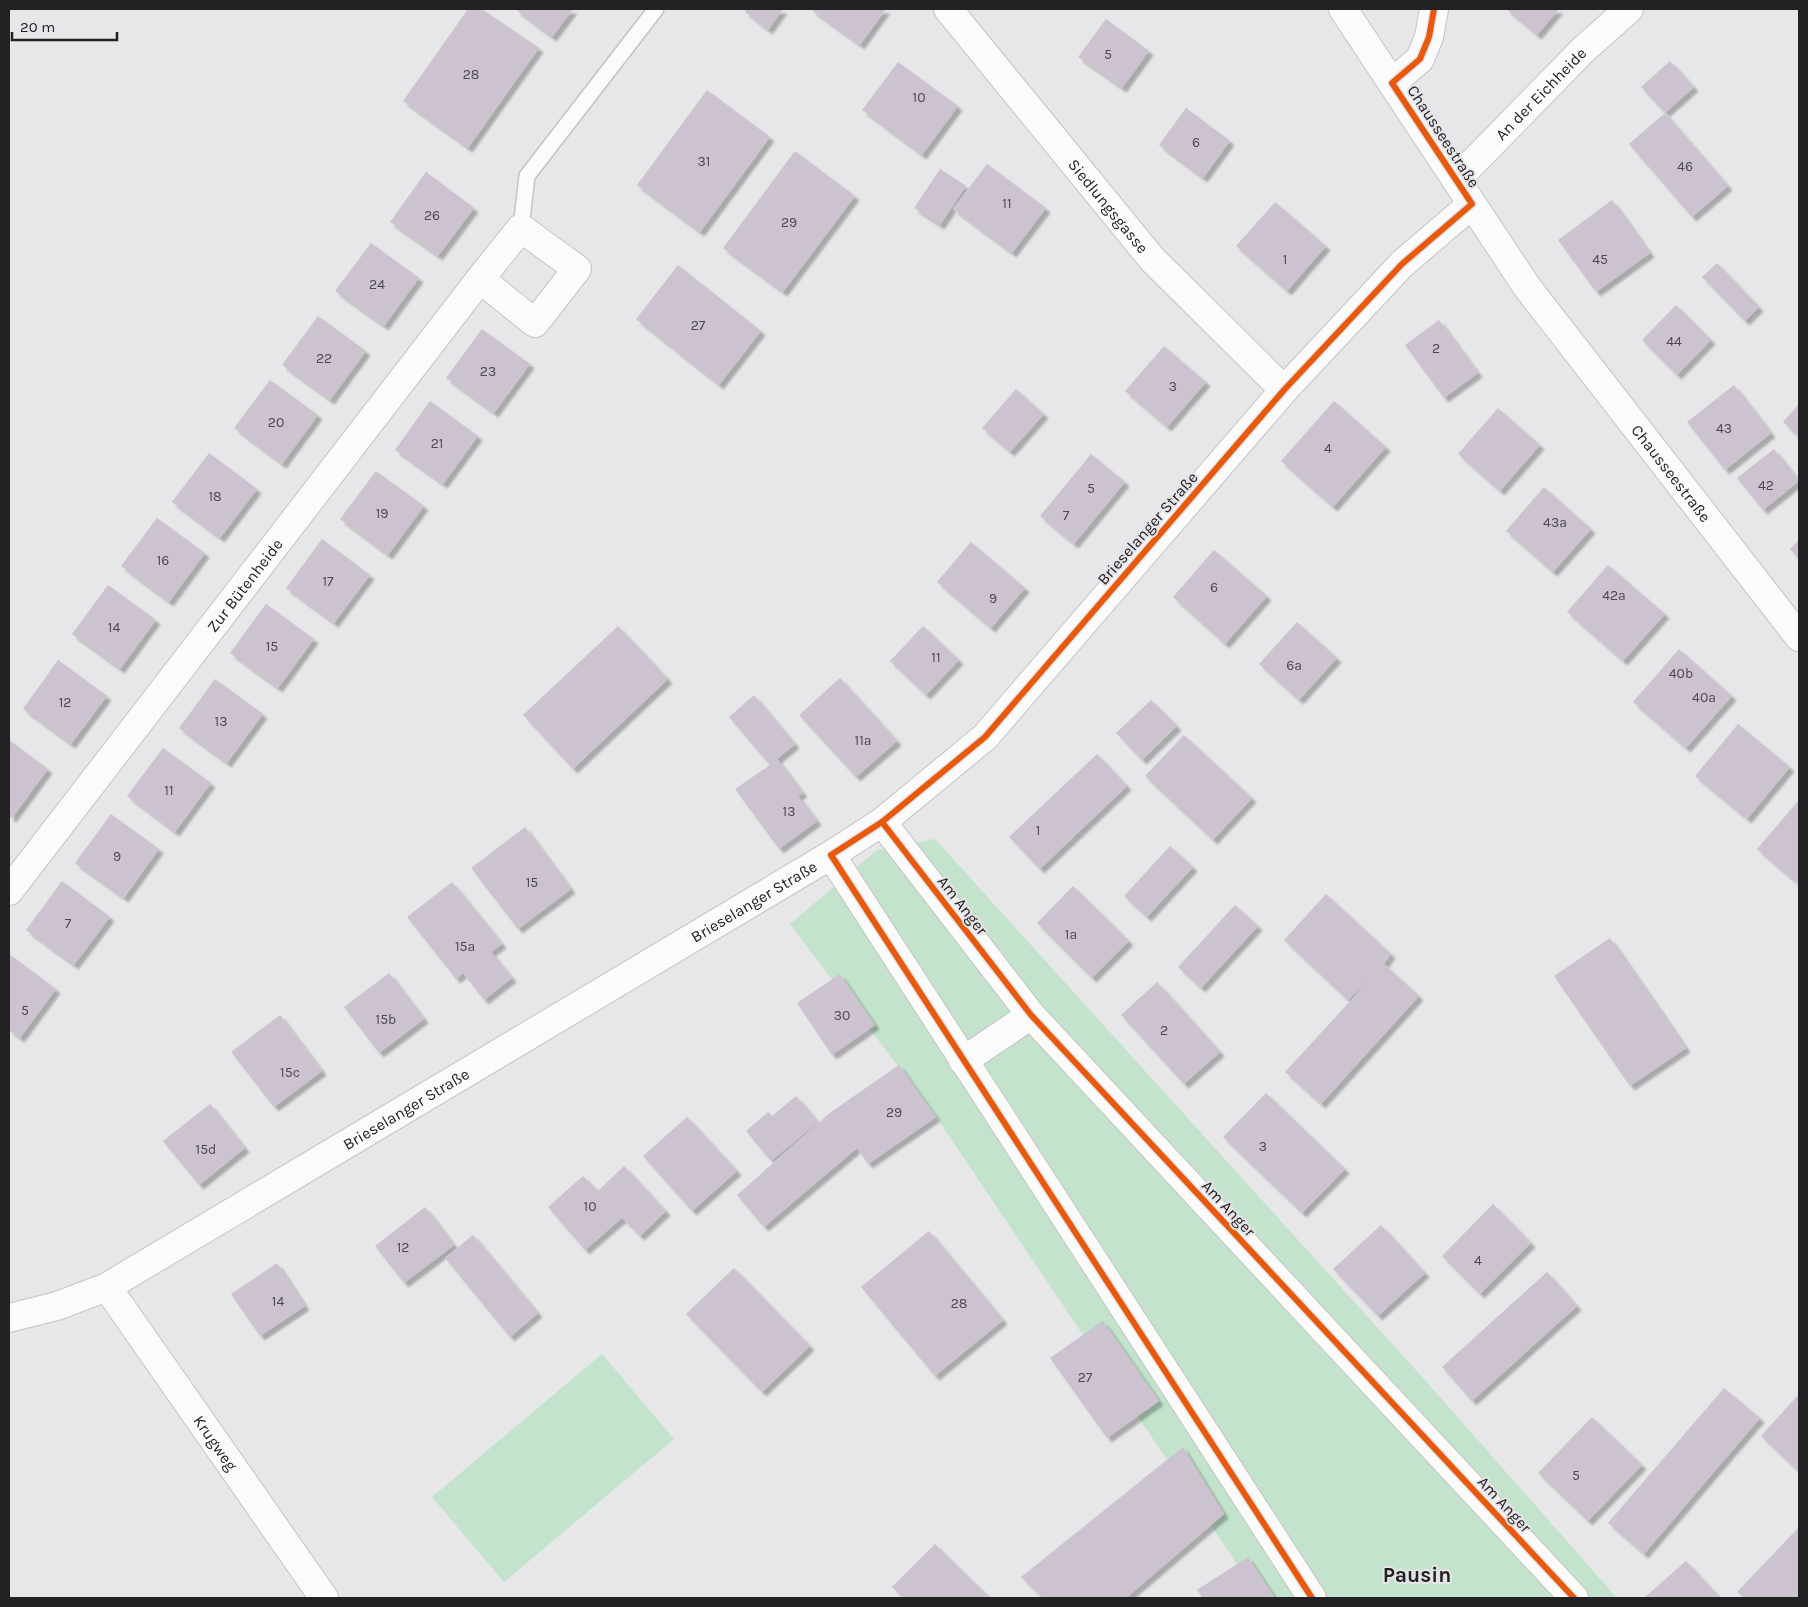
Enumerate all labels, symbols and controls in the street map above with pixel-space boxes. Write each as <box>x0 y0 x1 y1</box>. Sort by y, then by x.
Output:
scale bar <box>12 10 118 42</box>
text: 20 m <box>20 18 55 36</box>
street label: An der Eichheide <box>1491 44 1590 144</box>
house number: 5 <box>1104 46 1112 63</box>
house number: 28 <box>463 66 479 83</box>
street label: Chausseestraße <box>1403 82 1484 191</box>
house number: 10 <box>913 89 925 106</box>
house number: 6 <box>1192 134 1200 151</box>
house number: 31 <box>698 153 710 170</box>
street label: Siedlungsgasse <box>1064 155 1152 257</box>
house number: 46 <box>1677 158 1693 175</box>
house number: 11 <box>1002 195 1012 212</box>
house number: 26 <box>424 207 440 224</box>
house number: 29 <box>781 214 797 231</box>
house number: 1 <box>1283 251 1287 268</box>
house number: 45 <box>1592 251 1608 268</box>
house number: 24 <box>369 276 385 293</box>
house number: 27 <box>691 317 706 334</box>
house number: 44 <box>1666 333 1682 350</box>
house number: 2 <box>1432 340 1440 357</box>
house number: 22 <box>316 350 332 367</box>
house number: 23 <box>480 363 496 380</box>
house number: 3 <box>1169 378 1177 395</box>
house number: 20 <box>268 414 284 431</box>
house number: 43 <box>1716 420 1732 437</box>
street label: Chausseestraße <box>1627 421 1715 526</box>
house number: 21 <box>431 435 443 452</box>
house number: 4 <box>1324 440 1332 457</box>
street label: Brieselanger Straße <box>1093 468 1202 589</box>
house number: 42 <box>1758 477 1774 494</box>
house number: 5 <box>1087 480 1095 497</box>
house number: 18 <box>208 488 222 505</box>
house number: 19 <box>376 505 388 522</box>
house number: 7 <box>1063 507 1070 524</box>
house number: 43a <box>1543 514 1567 531</box>
street label: Zur Bütenheide <box>203 535 287 636</box>
house number: 16 <box>157 552 169 569</box>
house number: 17 <box>322 573 334 590</box>
house number: 6 <box>1210 579 1218 596</box>
house number: 42a <box>1602 587 1626 604</box>
house number: 9 <box>989 590 997 607</box>
house number: 14 <box>108 619 120 636</box>
house number: 15 <box>266 638 278 655</box>
house number: 11 <box>931 649 941 666</box>
house number: 6a <box>1286 657 1302 674</box>
house number: 40b <box>1669 665 1693 682</box>
house number: 40a <box>1692 689 1716 706</box>
house number: 12 <box>59 694 71 711</box>
house number: 13 <box>215 713 227 730</box>
house number: 11a <box>855 732 871 749</box>
house number: 11 <box>164 782 174 799</box>
house number: 13 <box>783 803 795 820</box>
house number: 1 <box>1036 822 1040 839</box>
house number: 9 <box>113 848 121 865</box>
street label: Brieselanger Straße <box>687 857 820 947</box>
street label: Am Anger <box>934 872 992 939</box>
house number: 15 <box>526 874 538 891</box>
house number: 7 <box>65 915 72 932</box>
house number: 1a <box>1065 926 1077 943</box>
house number: 15a <box>455 938 475 955</box>
house number: 5 <box>21 1002 29 1019</box>
house number: 30 <box>834 1007 850 1024</box>
house number: 15b <box>376 1011 396 1028</box>
house number: 2 <box>1160 1022 1168 1039</box>
house number: 15c <box>280 1064 300 1081</box>
street label: Brieselanger Straße <box>340 1064 473 1154</box>
house number: 29 <box>886 1104 902 1121</box>
house number: 3 <box>1259 1138 1267 1155</box>
house number: 15d <box>196 1141 216 1158</box>
street label: Am Anger <box>1198 1176 1260 1241</box>
house number: 10 <box>584 1198 596 1215</box>
house number: 12 <box>397 1239 409 1256</box>
house number: 4 <box>1474 1252 1482 1269</box>
house number: 14 <box>272 1293 284 1310</box>
house number: 28 <box>951 1295 967 1312</box>
house number: 27 <box>1078 1369 1093 1386</box>
street label: Krugweg <box>189 1412 241 1474</box>
house number: 5 <box>1572 1467 1580 1484</box>
street label: Am Anger <box>1474 1472 1536 1537</box>
district label: Pausin <box>1383 1563 1451 1587</box>

